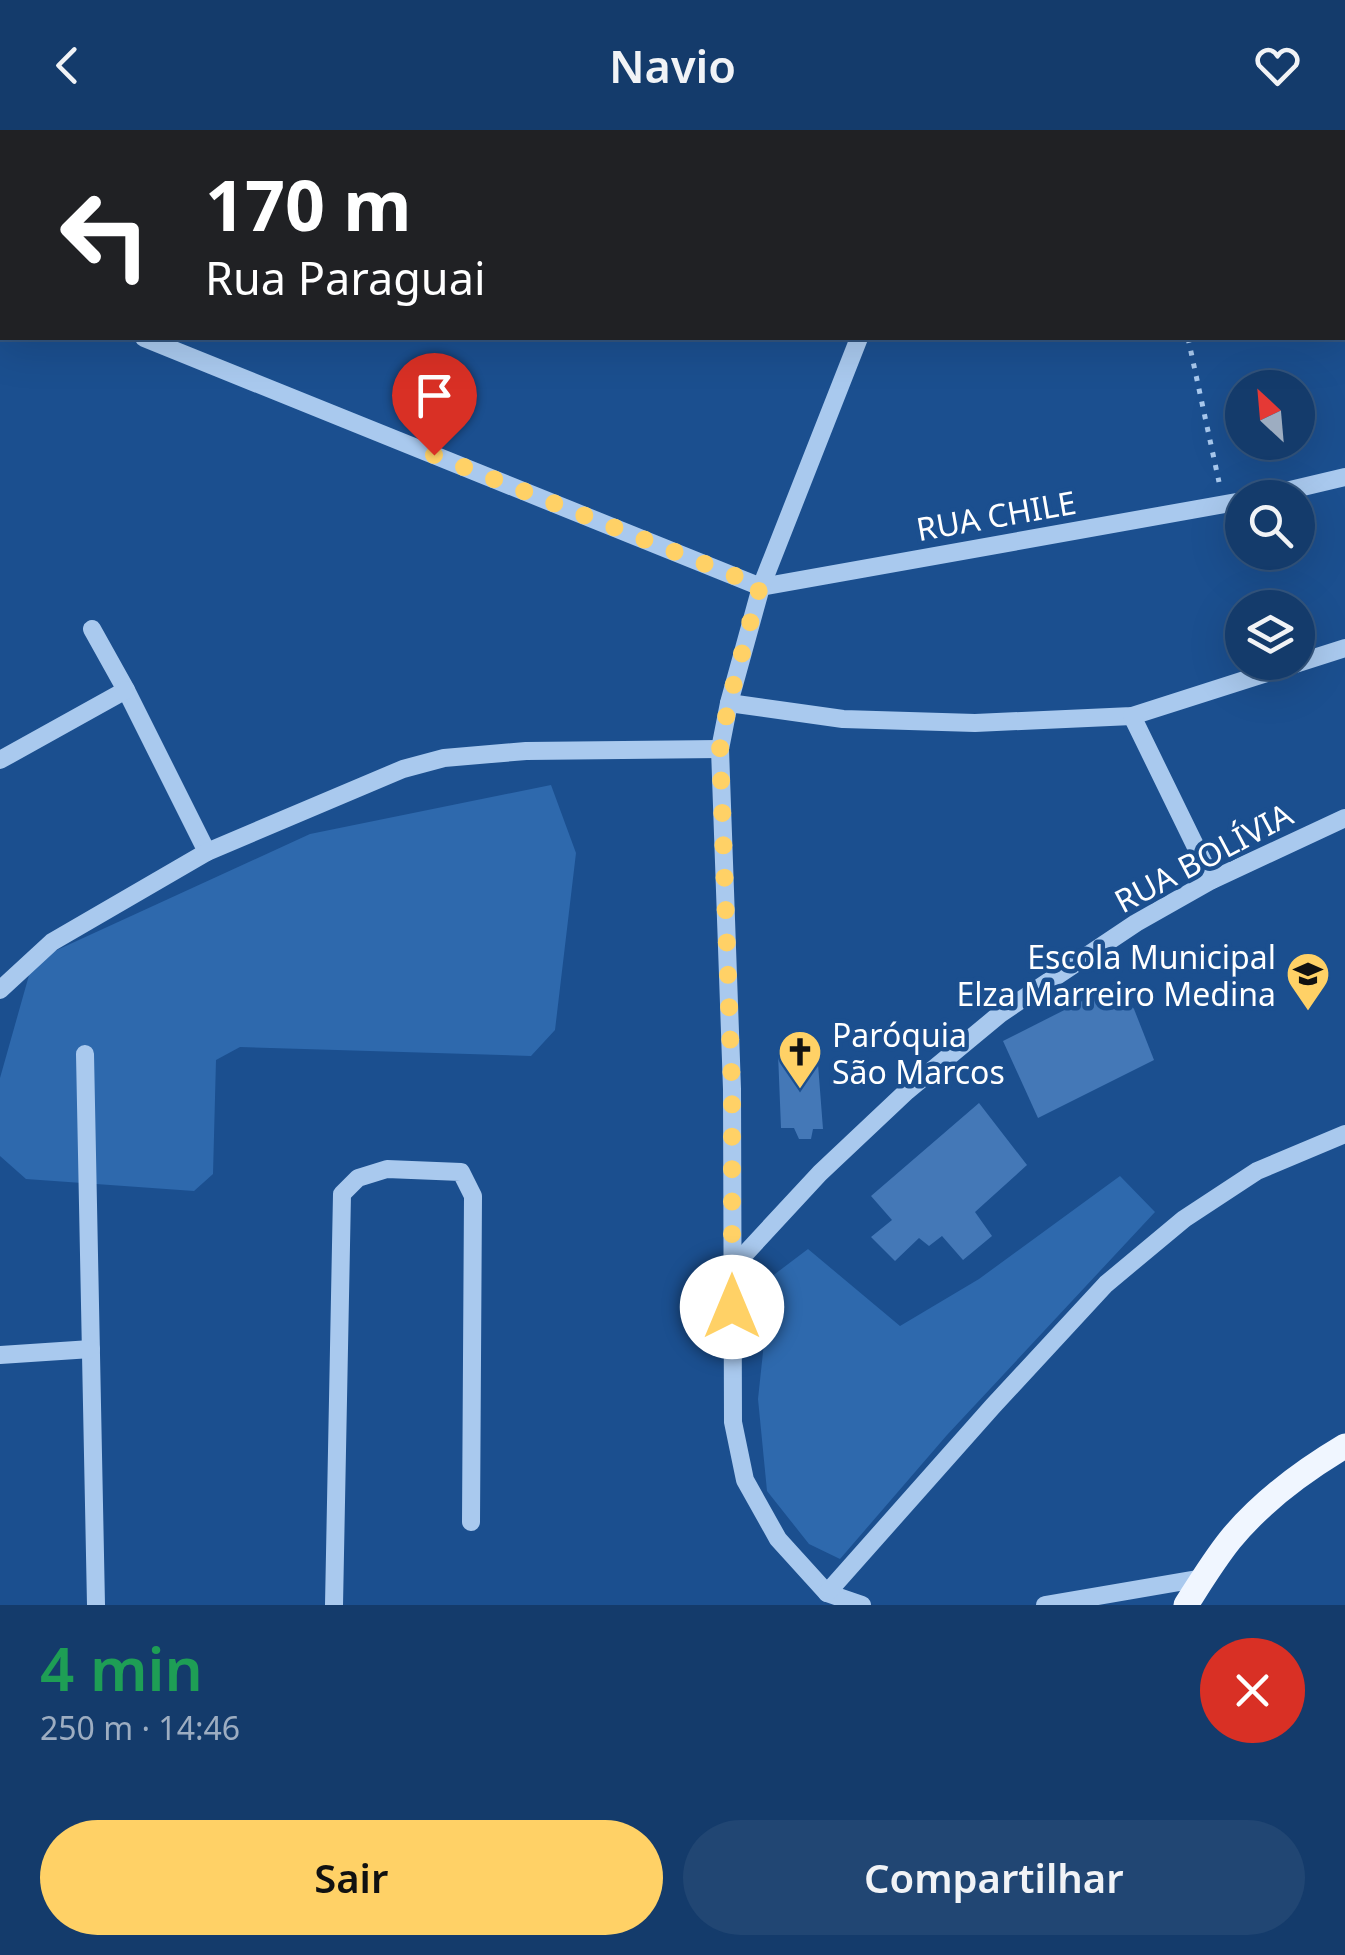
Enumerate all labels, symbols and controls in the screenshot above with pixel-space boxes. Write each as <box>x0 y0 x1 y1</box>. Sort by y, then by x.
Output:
text: Navio <box>609 35 736 96</box>
icon: back <box>40 38 95 93</box>
icon: heart <box>1250 38 1305 93</box>
text: 170 m <box>205 156 412 252</box>
icon: left <box>40 170 170 300</box>
text: Rua Paraguai <box>205 247 486 308</box>
pin <box>392 353 477 456</box>
icon: arrive <box>407 368 462 423</box>
north arrow <box>1225 370 1315 460</box>
map controls <box>1225 370 1315 680</box>
street label: RUA CHILE <box>913 480 1079 550</box>
button: search <box>1225 480 1315 570</box>
button: layers <box>1225 590 1315 680</box>
street label: RUA BOLÍVIA <box>1107 792 1300 922</box>
place label: Escola Municipal Elza Marreiro Medina <box>957 935 1276 1015</box>
school or university icon: Escola Municipal Elza Marreiro Medina <box>1285 951 1331 1012</box>
place label: Paróquia São Marcos <box>832 1013 1005 1093</box>
church icon: Paróquia São Marcos <box>777 1029 823 1090</box>
position arrow <box>680 1255 784 1359</box>
text: 4 min <box>40 1627 203 1709</box>
button: close <box>1200 1638 1305 1743</box>
text: 250 m · 14:46 <box>40 1706 240 1749</box>
button: Sair <box>40 1820 663 1935</box>
button: Compartilhar <box>683 1820 1305 1935</box>

